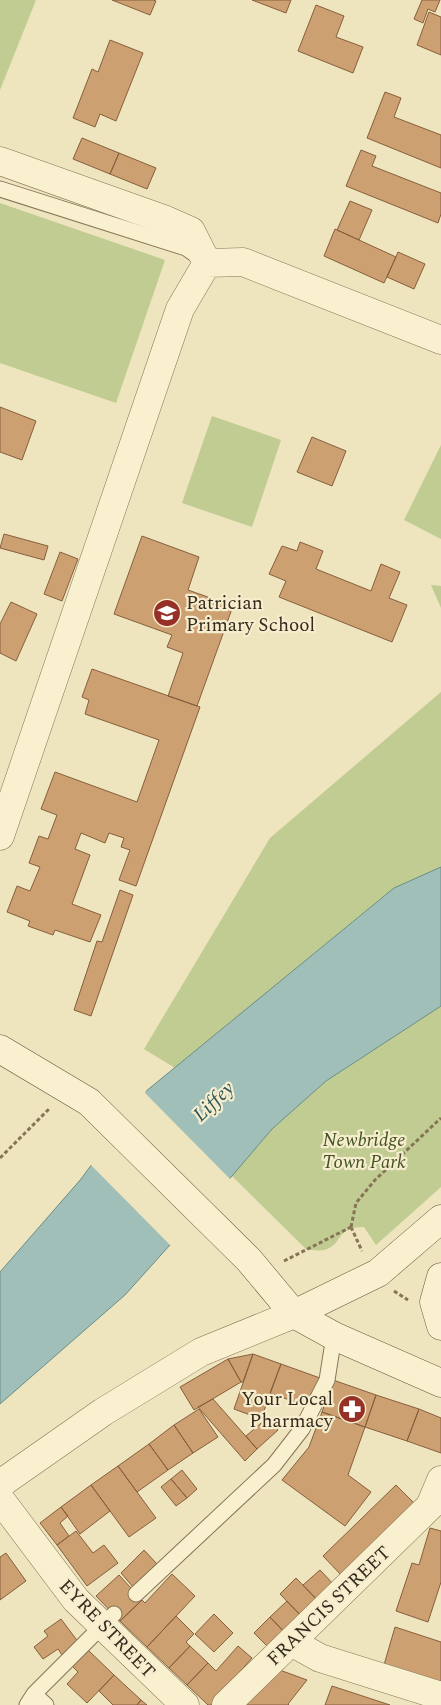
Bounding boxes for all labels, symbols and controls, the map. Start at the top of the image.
place label: Patrician Primary School [186,589,315,640]
school or university icon: Patrician Primary School [152,598,182,628]
water label: Liffey [186,1074,241,1129]
park label: Newbridge Town Park [322,1126,406,1177]
place label: Your Local Pharmacy [241,1385,334,1436]
pharmacy icon: Your Local Pharmacy [337,1394,367,1424]
street label: FRANCIS STREET [260,1539,398,1673]
street label: EYRE STREET [52,1573,162,1685]

